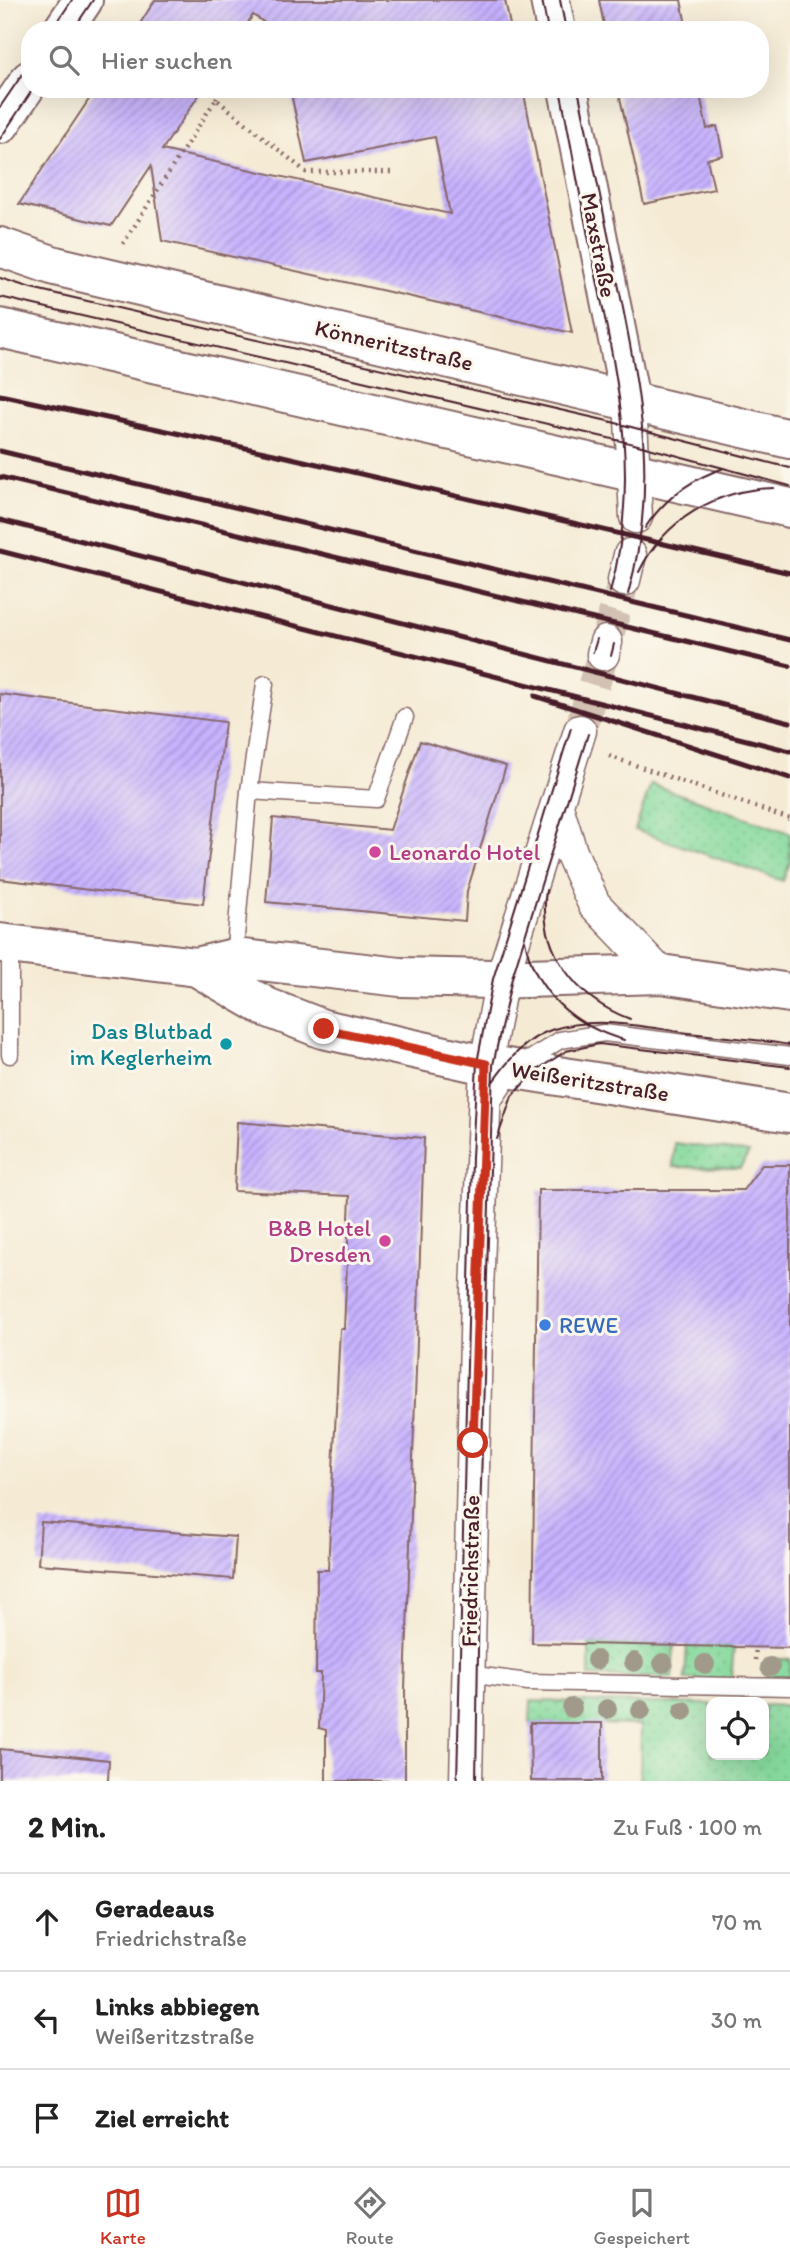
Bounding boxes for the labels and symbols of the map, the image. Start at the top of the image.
street label: Maxstraße [575,190,623,300]
street label: Könneritzstraße [312,313,476,377]
place label: Leonardo Hotel [389,838,541,866]
marker: Leonardo Hotel [367,844,383,860]
route end [308,1013,339,1044]
place label: Das Blutbad im Keglerheim [70,1017,212,1071]
marker: Das Blutbad im Keglerheim [218,1036,234,1052]
street label: Weißeritzstraße [509,1055,671,1107]
place label: B&B Hotel Dresden [268,1214,371,1268]
marker: B&B Hotel Dresden [377,1233,393,1249]
place label: REWE [559,1311,618,1339]
marker: REWE [537,1317,553,1333]
route start [457,1427,488,1458]
street label: Friedrichstraße [455,1495,485,1647]

